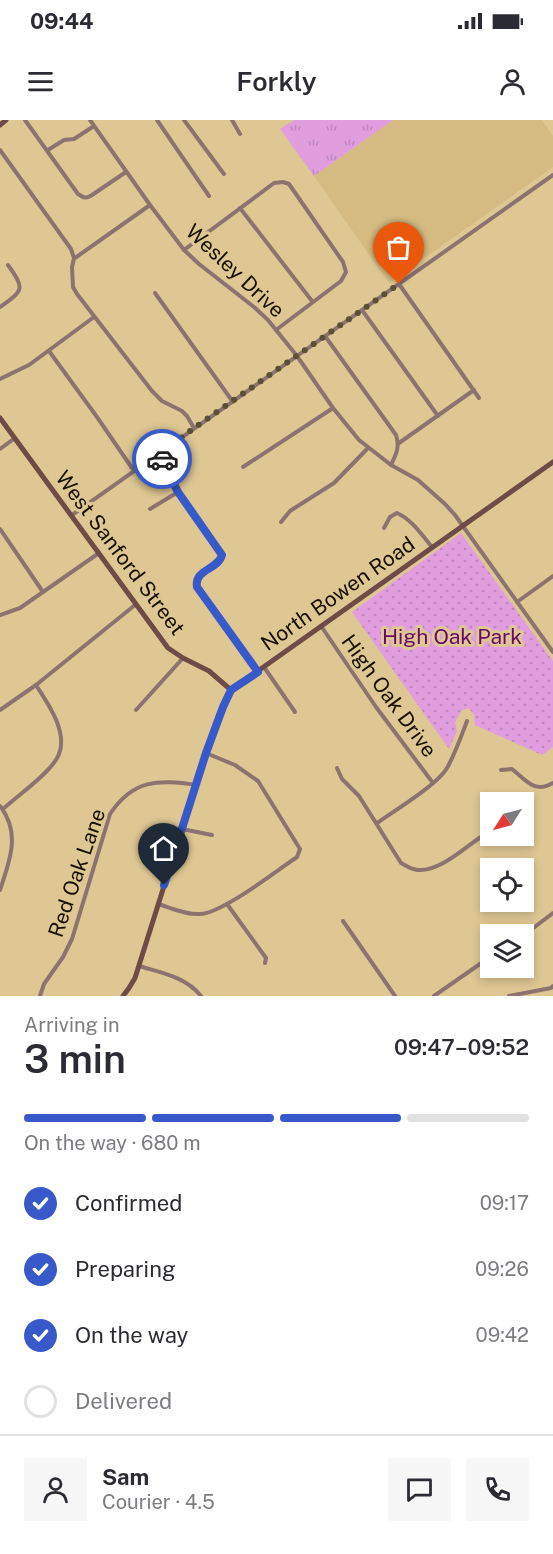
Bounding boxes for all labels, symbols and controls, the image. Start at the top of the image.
text: 09:44 [30,8,93,34]
icon: menu [24,65,57,98]
text: Forkly [236,65,317,97]
icon: person [496,65,529,98]
street label: Wesley Drive [181,219,290,323]
pin [373,222,424,284]
icon: bag [382,231,415,264]
courier [132,429,192,489]
icon: car [146,443,179,476]
street label: West Sanford Street [51,466,190,640]
street label: North Bowen Road [256,531,419,656]
park label: High Oak Park [382,624,522,649]
street label: High Oak Drive [337,630,442,762]
north arrow [480,792,534,846]
map controls [480,792,534,978]
street label: Red Oak Lane [43,805,110,940]
pin [138,823,189,885]
icon: home [147,832,180,865]
button: locate [480,858,534,912]
button: layers [480,924,534,978]
text: Arriving in [24,1013,119,1037]
text: 09:47–09:52 [394,1034,529,1060]
text: 3 min [24,1036,126,1082]
text: On the way · 680 m [24,1131,201,1155]
icon: check [24,1187,57,1220]
text: Confirmed [75,1190,182,1216]
text: 09:17 [480,1191,529,1215]
icon: check [24,1253,57,1286]
text: Preparing [75,1256,176,1282]
text: 09:26 [475,1257,529,1281]
icon: check [24,1319,57,1352]
text: On the way [75,1322,188,1348]
text: 09:42 [476,1323,529,1347]
text: Delivered [75,1388,172,1414]
button: person [24,1458,87,1521]
button: chat [388,1458,451,1521]
button: phone [466,1458,529,1521]
text: Sam [102,1464,149,1490]
text: Courier · 4.5 [102,1490,215,1514]

